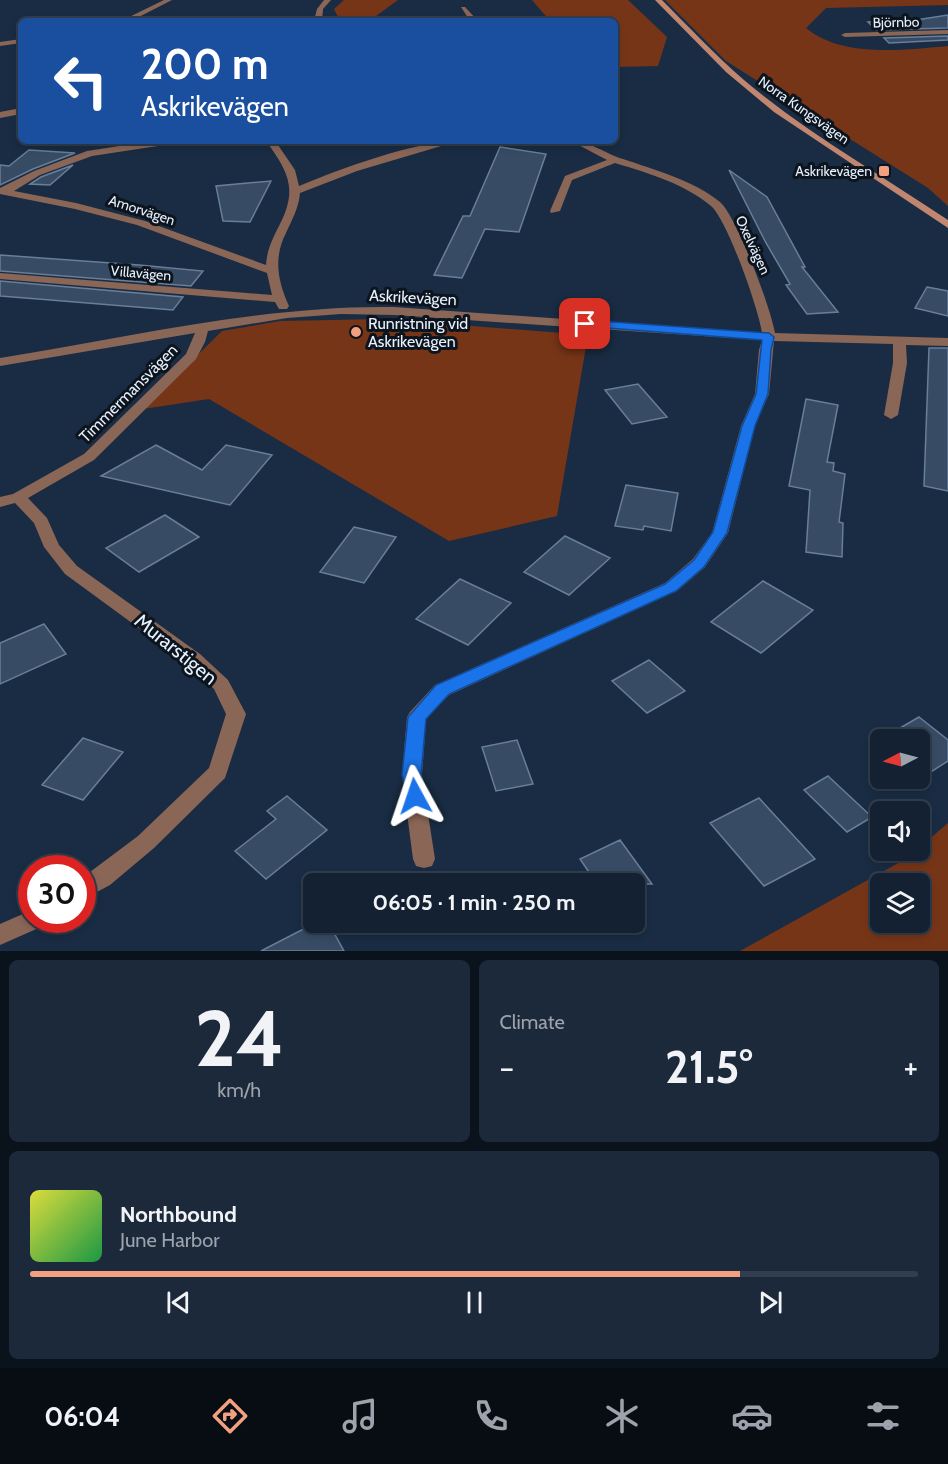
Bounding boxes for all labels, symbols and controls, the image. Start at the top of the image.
street label: Björnbo [873,13,920,31]
text: 200 m [141,38,268,90]
icon: left [42,42,120,120]
street label: Norra Kungsvägen [755,72,853,148]
text: Askrikevägen [141,90,289,123]
place label: Askrikevägen [795,162,872,180]
marker: Askrikevägen [877,164,891,178]
street label: Amorvägen [107,191,178,229]
street label: Oxelvägen [732,213,775,277]
street label: Villavägen [110,261,172,285]
street label: Askrikevägen [369,286,457,309]
pin [559,298,610,349]
icon: arrive [568,307,601,340]
place label: Runristning vid Askrikevägen [368,314,468,351]
marker: Runristning vid Askrikevägen [349,325,363,339]
street label: Timmermansvägen [75,340,181,446]
street label: Murarstigen [130,608,222,690]
north arrow [870,729,930,789]
map controls [870,729,930,933]
position arrow [383,764,447,828]
button: sound [870,801,930,861]
speed limit sign: 30 [18,855,96,933]
button: layers [870,873,930,933]
text: 06:05 · 1 min · 250 m [373,889,575,916]
text: 24 [194,991,284,1086]
text: Climate [500,1010,565,1034]
text: 21.5° [665,1040,753,1094]
text: − [500,1047,514,1087]
text: + [903,1047,918,1087]
text: km/h [217,1078,261,1102]
text: Northbound [120,1201,237,1228]
text: June Harbor [120,1228,220,1252]
icon: previous [162,1286,195,1319]
icon: pause [458,1286,491,1319]
icon: next [754,1286,787,1319]
icon: directions [209,1395,251,1437]
icon: music [339,1395,381,1437]
icon: phone [470,1395,512,1437]
icon: climate [601,1395,643,1437]
icon: car [731,1395,773,1437]
icon: filters [862,1395,904,1437]
text: 06:04 [44,1400,120,1433]

